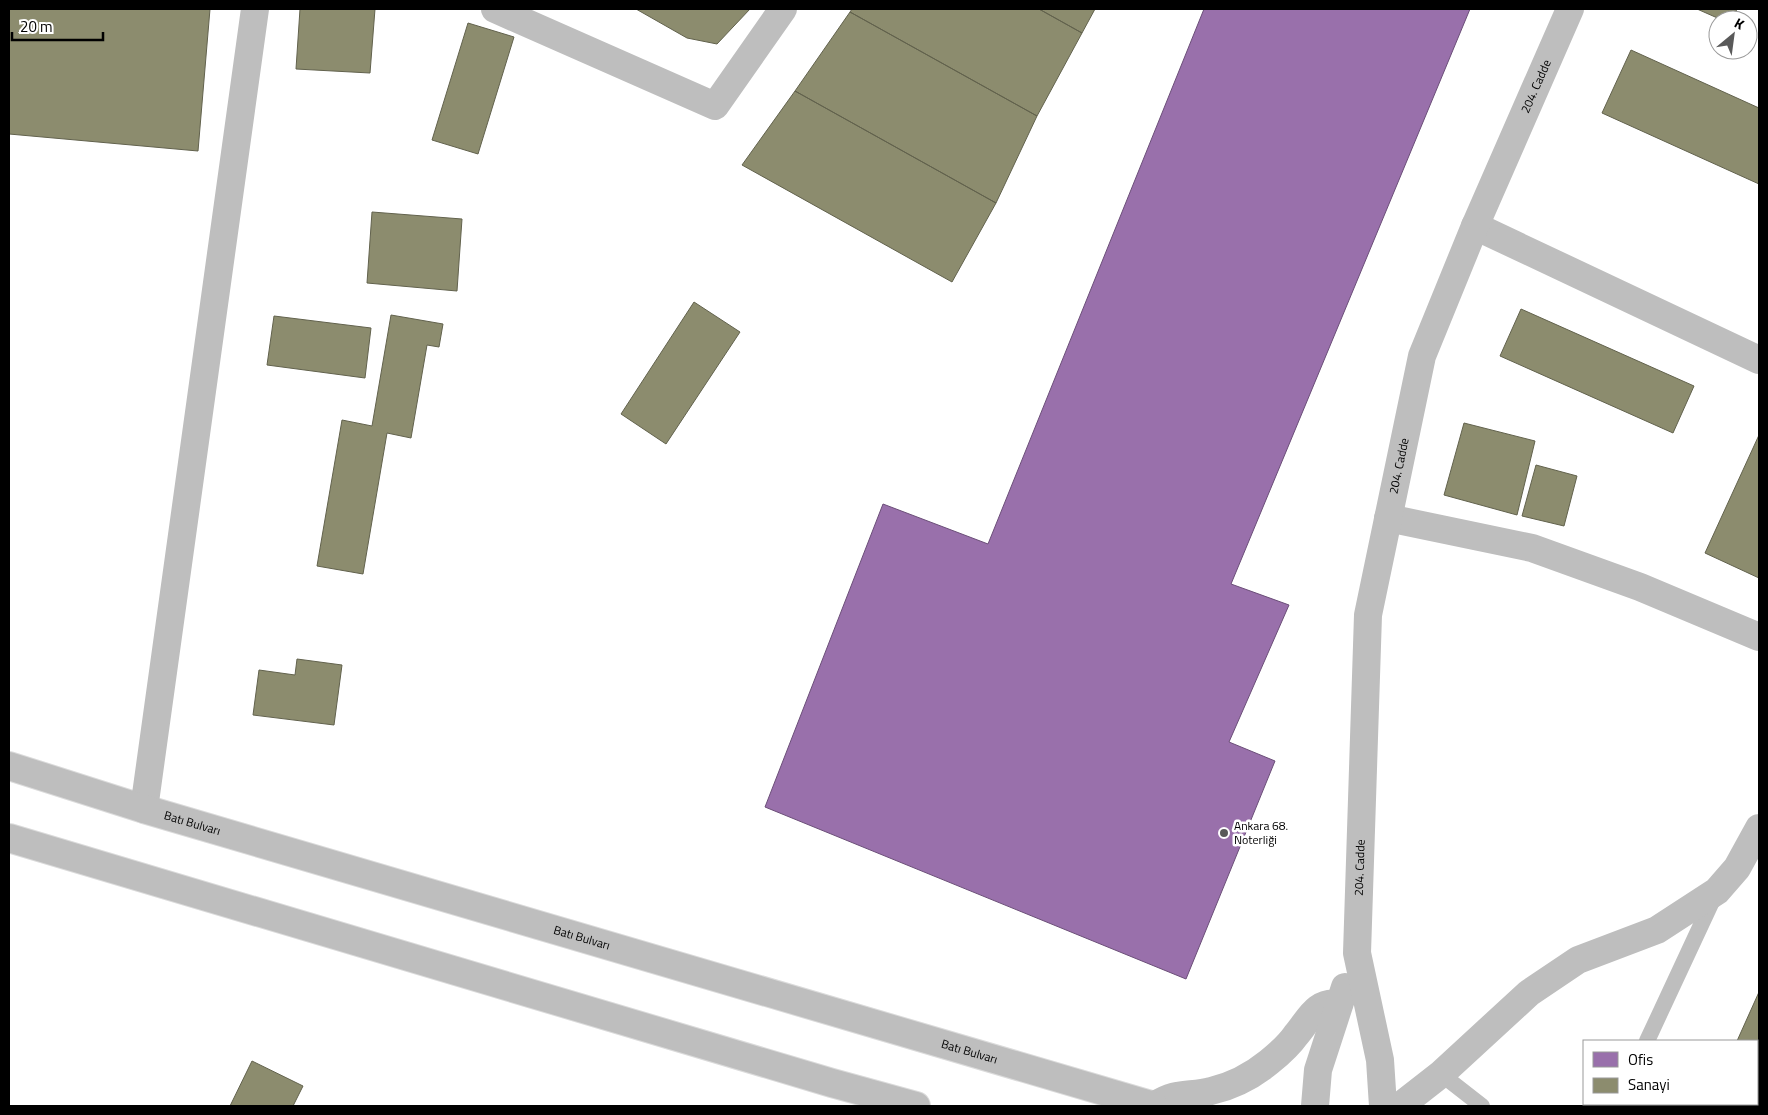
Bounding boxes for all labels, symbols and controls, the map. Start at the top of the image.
scale bar [12,10,104,42]
north arrow [1708,10,1758,60]
text: K [1731,12,1749,35]
text: 20 m [20,15,53,38]
street label: 204. Cadde [1516,56,1556,116]
street label: 204. Cadde [1383,436,1414,496]
street label: Batı Bulvarı [162,805,223,840]
place label: Ankara 68. Noterliği [1234,816,1288,849]
marker: Ankara 68. Noterliği [1218,827,1230,839]
street label: 204. Cadde [1349,839,1370,896]
street label: Batı Bulvarı [551,920,612,955]
street label: Batı Bulvarı [939,1034,1000,1069]
legend [1583,1040,1758,1105]
text: Ofis [1628,1048,1653,1071]
text: Sanayi [1628,1073,1670,1096]

